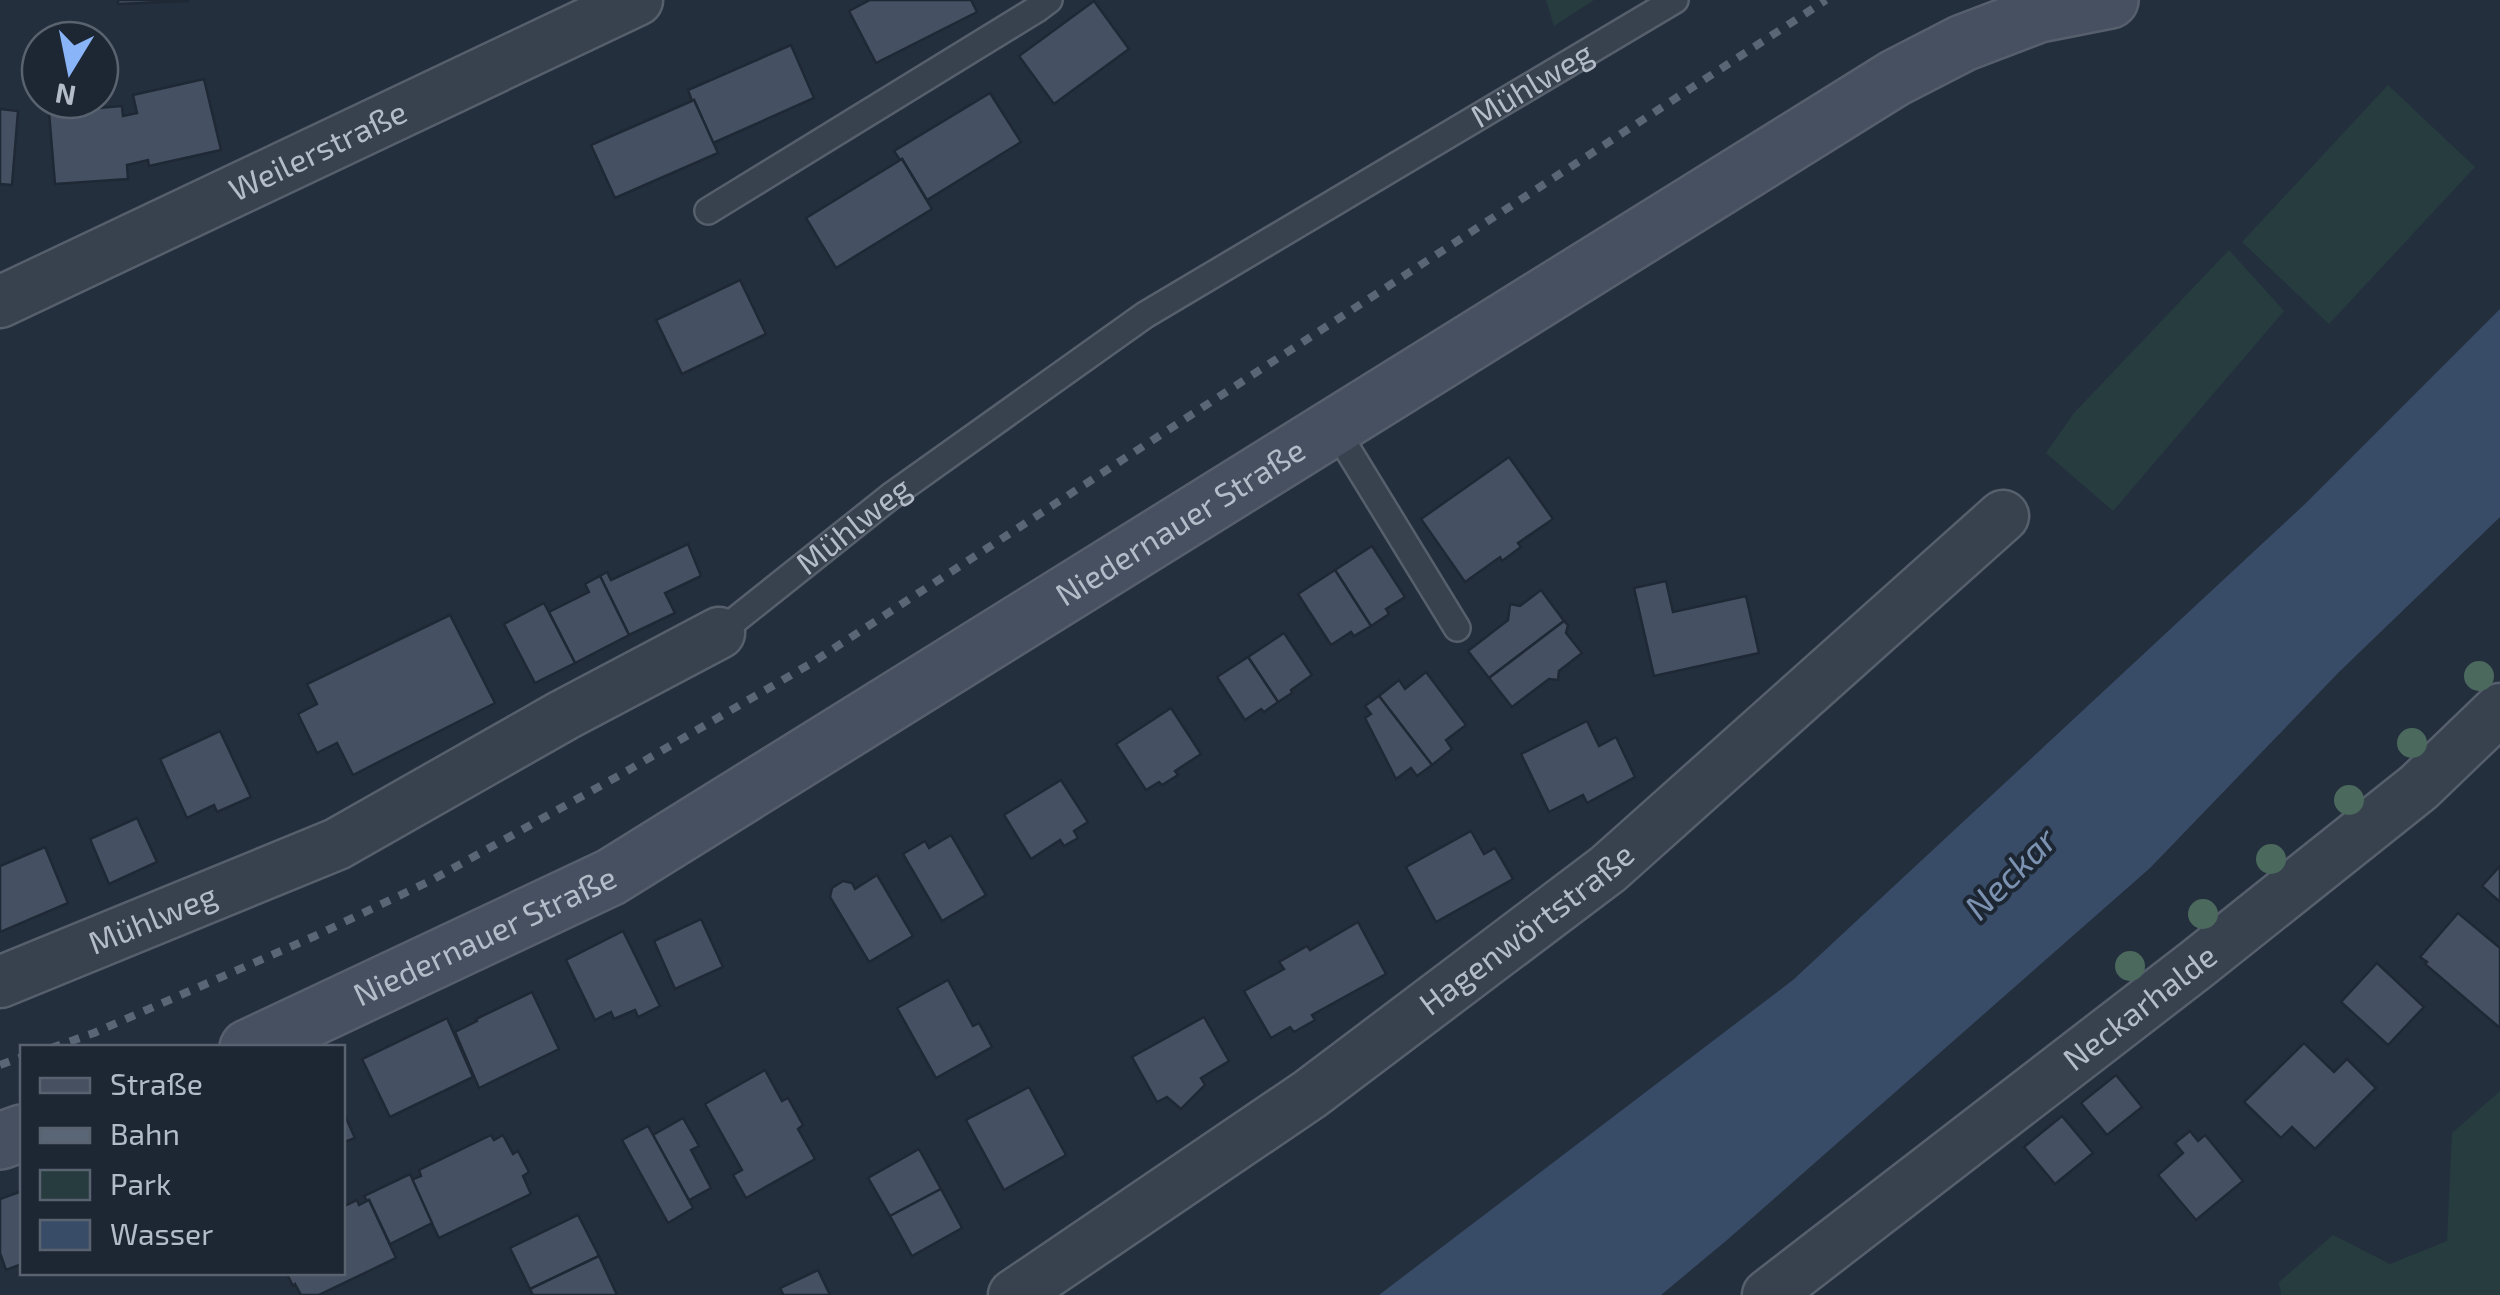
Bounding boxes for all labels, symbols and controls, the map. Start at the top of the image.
north arrow [20,20,120,120]
street label: Mühlweg [1463,32,1599,134]
text: N [53,77,78,114]
street label: Weilerstraße [222,91,412,208]
street label: Niedernauer Straße [1048,429,1311,613]
street label: Mühlweg [788,467,917,581]
water label: Neckar [1955,817,2065,927]
street label: Hagenwörtstraße [1411,834,1641,1022]
street label: Niedernauer Straße [347,856,622,1013]
street label: Mühlweg [82,874,222,961]
street label: Neckarhalde [2055,935,2223,1077]
legend [20,1045,345,1275]
text: Straße [110,1065,203,1101]
text: Bahn [110,1115,180,1151]
text: Park [110,1165,171,1201]
text: Wasser [110,1215,213,1251]

